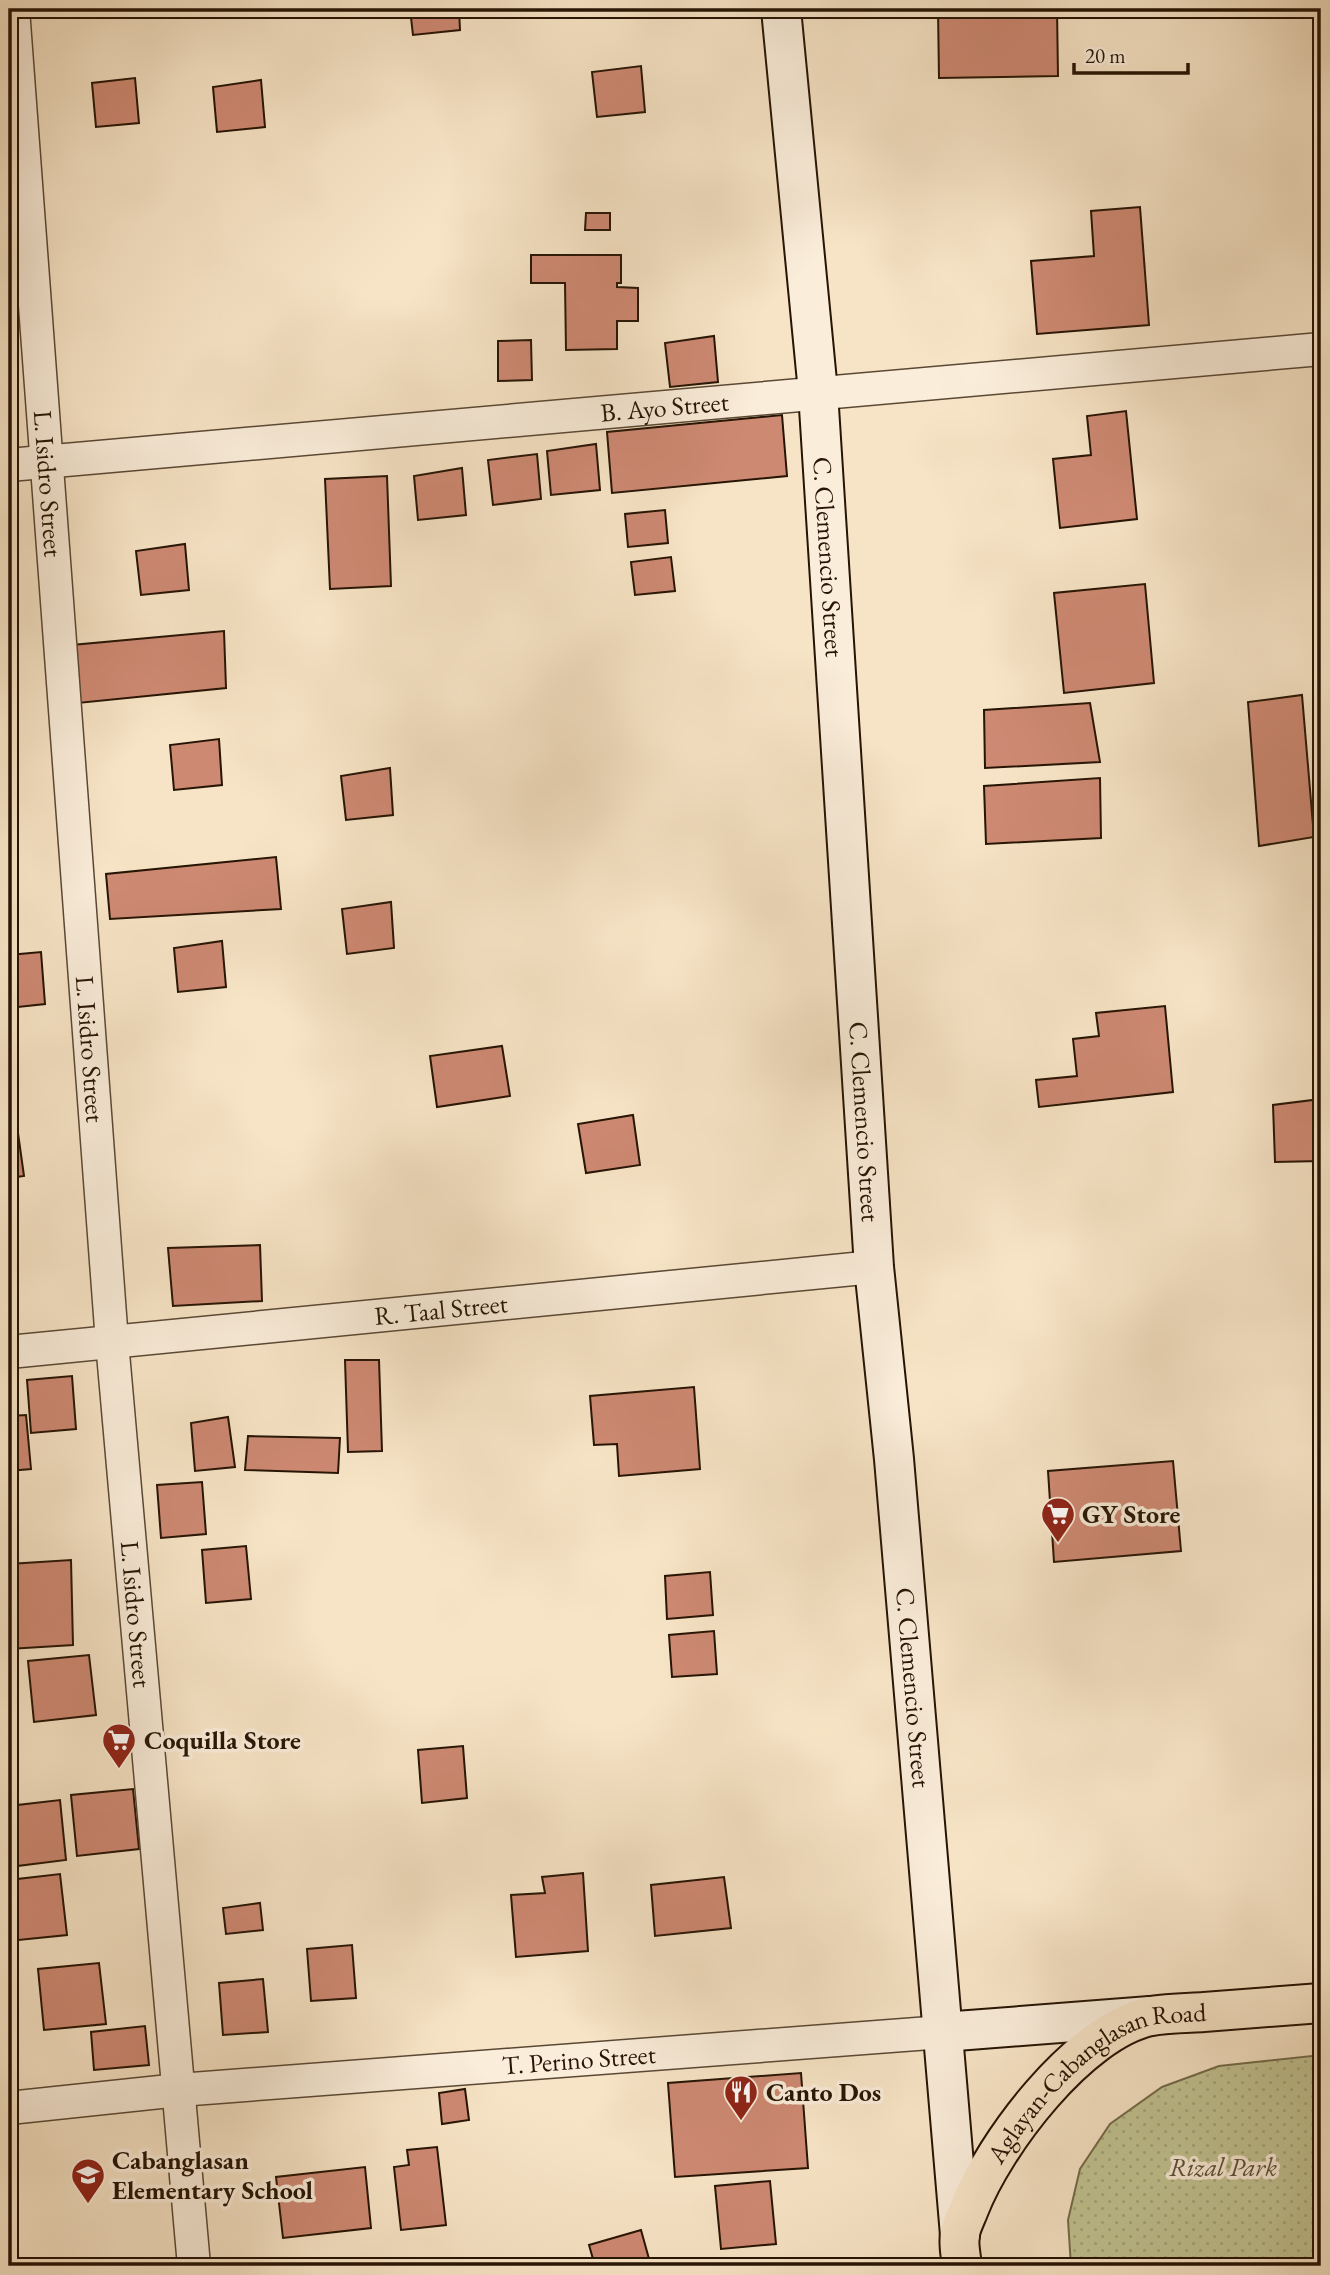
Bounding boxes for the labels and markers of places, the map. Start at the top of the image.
supermarket icon: GY Store [1039,1495,1077,1544]
place label: GY Store [1082,1497,1181,1531]
supermarket icon: Coquilla Store [100,1721,138,1770]
place label: Coquilla Store [144,1723,301,1757]
restaurant icon: Canto Dos [722,2073,760,2122]
place label: Canto Dos [766,2075,881,2109]
place label: Cabanglasan Elementary School [112,2143,313,2207]
school or university icon: Cabanglasan Elementary School [69,2156,107,2205]

